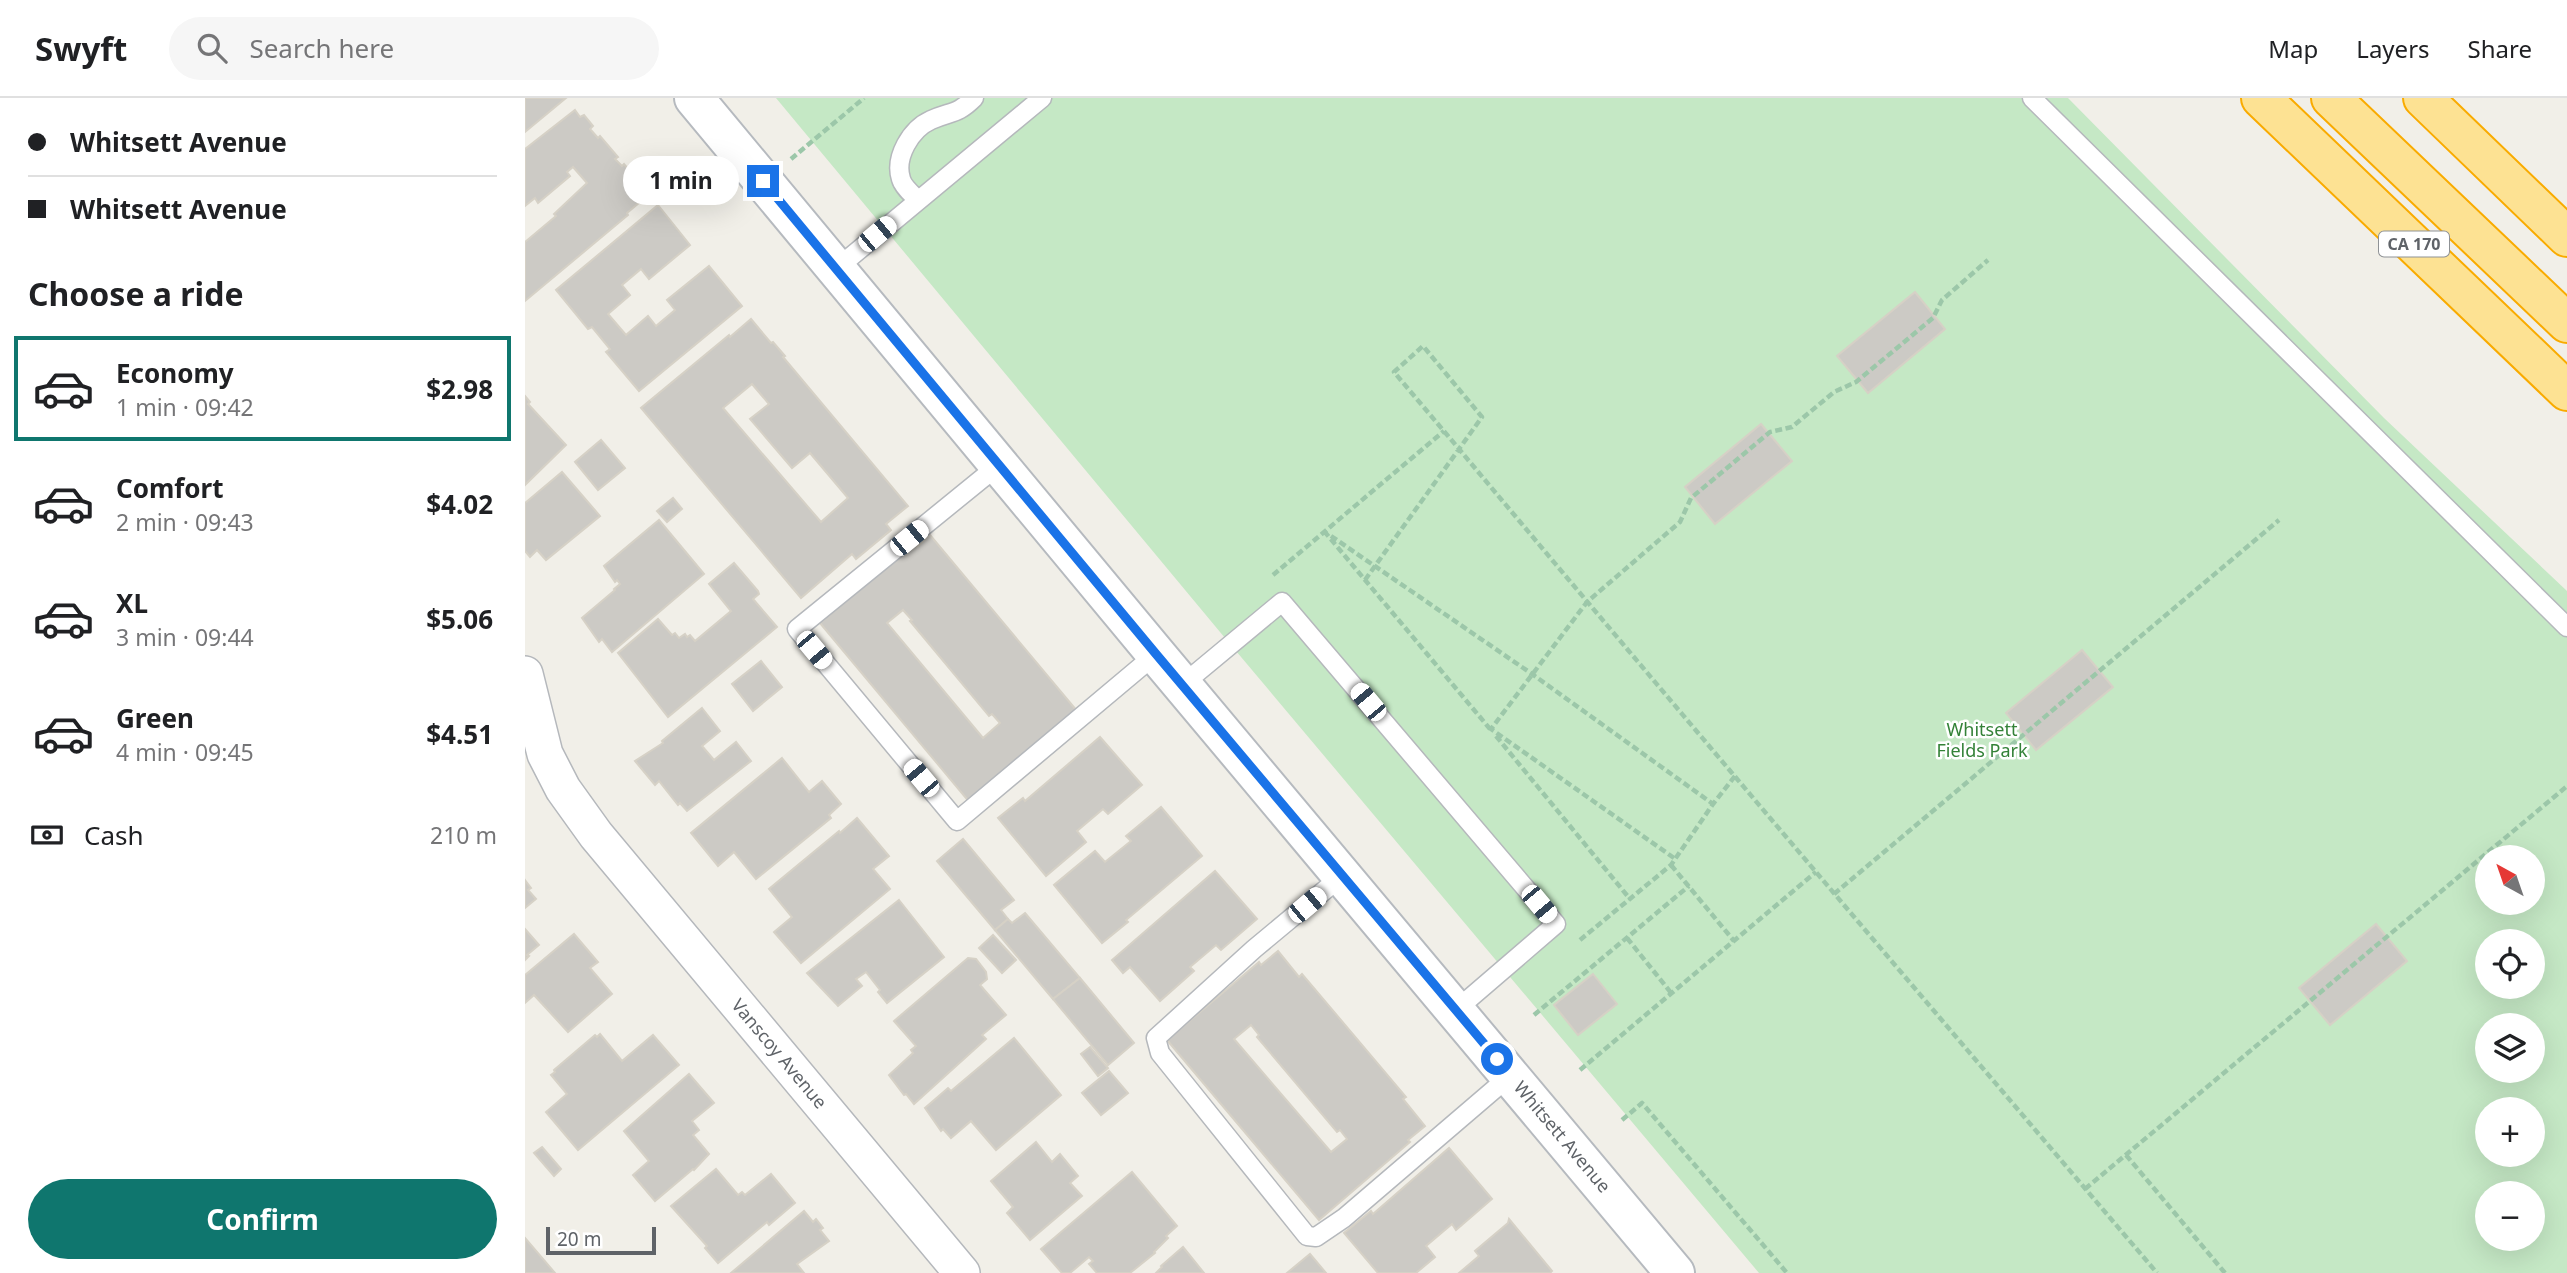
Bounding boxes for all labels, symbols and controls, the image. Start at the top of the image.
search box [169,17,659,80]
text: Swyft [35,26,127,71]
icon: search [193,29,231,67]
text: Search here [249,30,394,66]
text: Map [2268,32,2318,65]
text: Layers [2356,32,2430,65]
text: Share [2468,32,2532,65]
text: Whitsett Avenue [70,124,287,160]
callout: 1 min [623,156,739,206]
text: 1 min [649,164,713,196]
route end [747,165,779,197]
text: Whitsett Avenue [70,191,287,227]
car [855,212,900,256]
road number: CA 170 [2379,232,2449,256]
text: Choose a ride [28,272,244,315]
text: Economy [116,355,234,391]
icon: car [32,357,95,420]
text: $2.98 [426,371,493,407]
text: 1 min · 09:42 [116,391,254,423]
text: Comfort [116,470,224,506]
icon: car [32,472,95,535]
text: $4.02 [426,486,493,522]
text: 2 min · 09:43 [116,506,254,538]
car [887,517,932,559]
text: XL [116,585,148,621]
icon: car [32,587,95,650]
text: $5.06 [426,601,493,637]
text: 3 min · 09:44 [116,621,254,653]
car [793,627,836,673]
car [1347,679,1390,725]
text: Green [116,700,194,736]
icon: car [32,702,95,765]
text: $4.51 [426,716,493,752]
park label: Whitsett Fields Park [1936,717,2028,762]
text: 4 min · 09:45 [116,736,254,768]
car [900,755,943,801]
icon: cash [28,816,66,854]
text: Cash [84,817,144,853]
text: 210 m [430,819,497,851]
north arrow [2475,845,2545,915]
map controls [2475,845,2545,1251]
car [1518,881,1561,927]
car [1285,883,1330,927]
button: locate [2475,929,2545,999]
street label: Vanscoy Avenue [727,993,833,1113]
button: layers [2475,1013,2545,1083]
route start [1481,1043,1513,1075]
street label: Whitsett Avenue [1509,1076,1617,1197]
button: + [2475,1097,2545,1167]
button: Confirm [28,1179,497,1259]
button: − [2475,1181,2545,1251]
scale bar [546,1224,656,1256]
text: 20 m [557,1226,601,1252]

